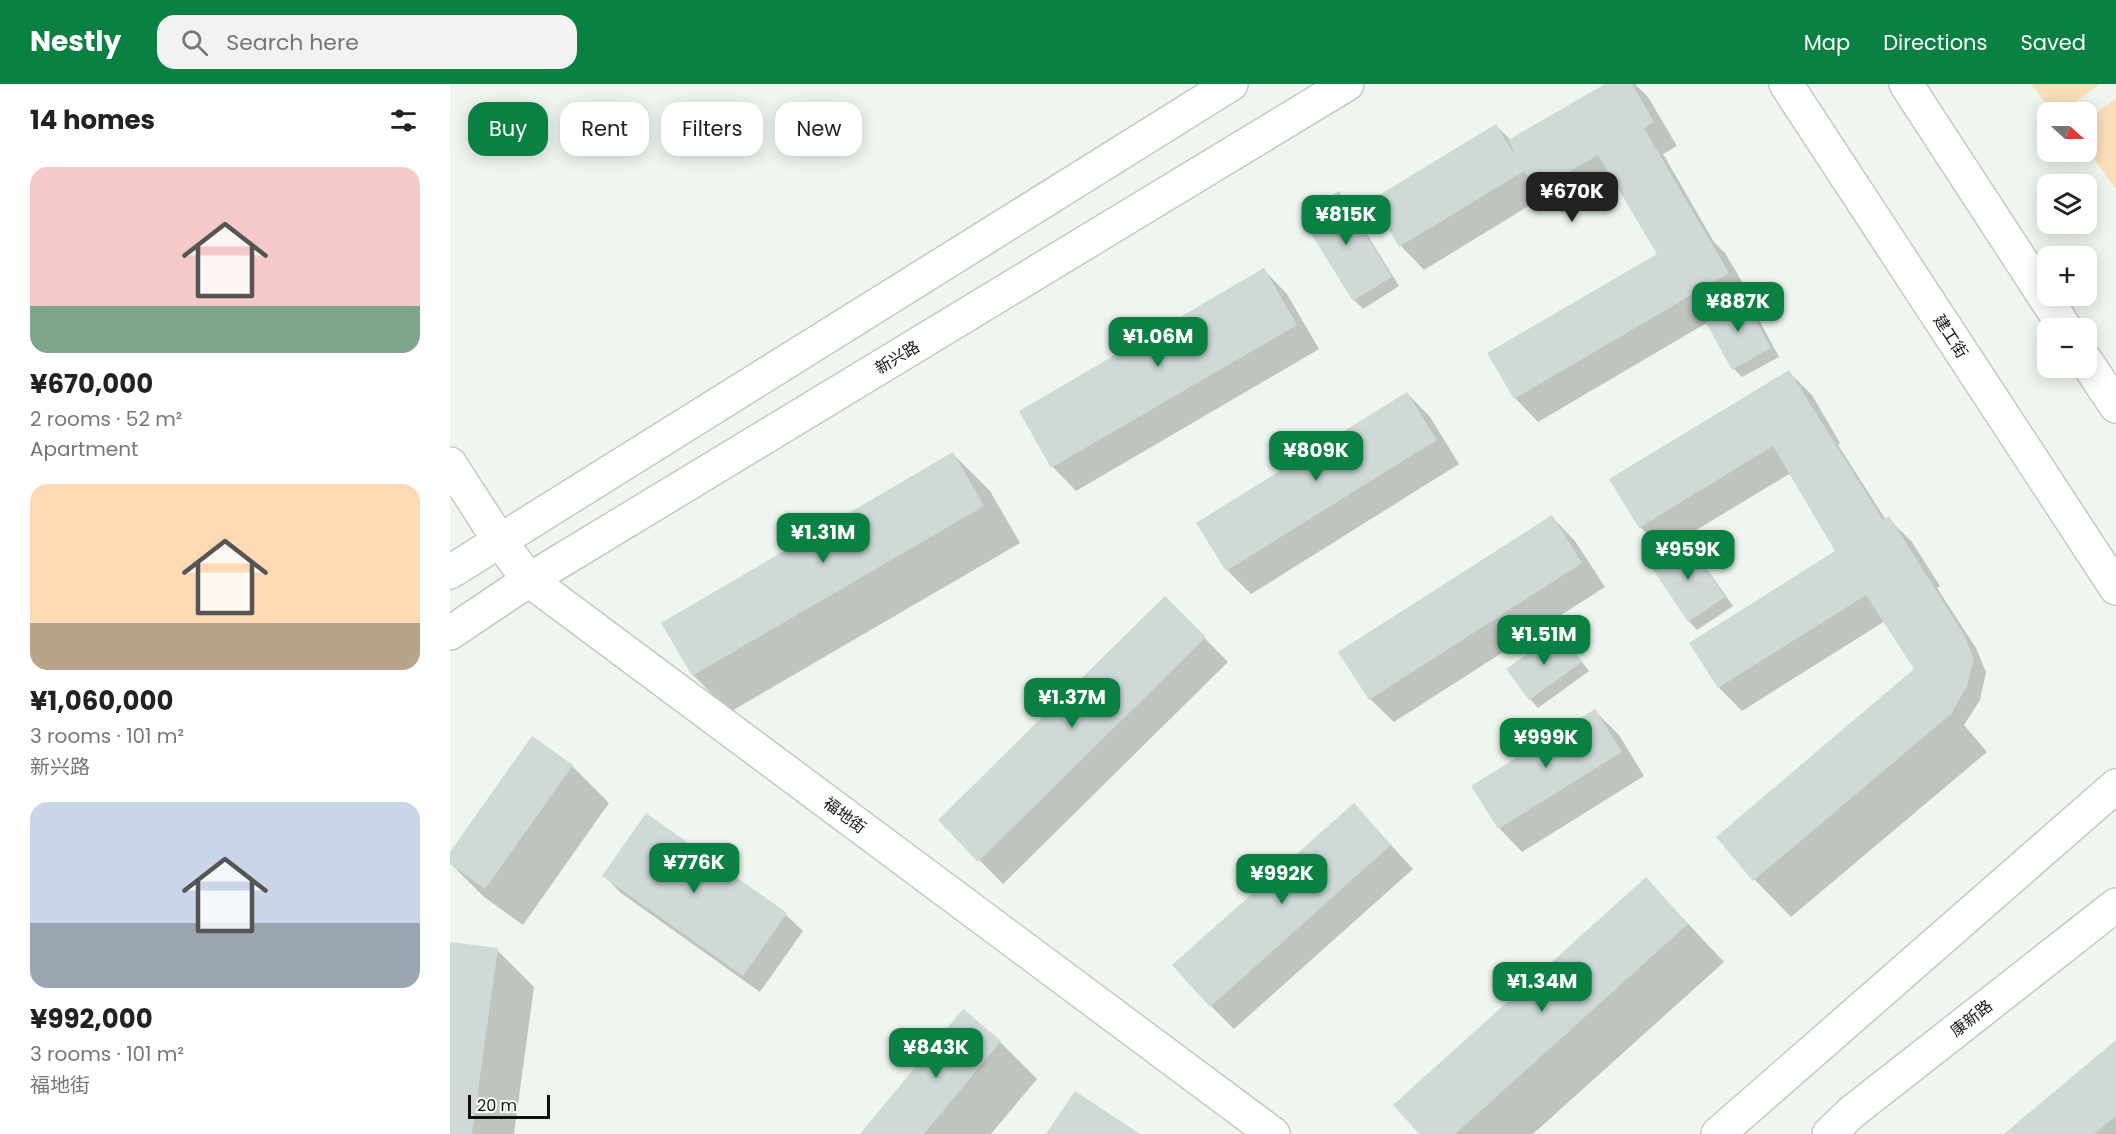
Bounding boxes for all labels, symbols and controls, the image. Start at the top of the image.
search box [157,15,577,69]
text: Nestly [30,22,121,61]
icon: search [178,26,211,59]
text: Search here [226,27,359,58]
text: Map [1804,28,1850,57]
text: Directions [1883,28,1987,57]
text: Saved [2020,28,2086,57]
text: 14 homes [30,102,155,138]
chip: Buy [468,102,548,156]
chip: Rent [560,102,649,156]
chip: Filters [661,102,763,156]
chip: New [775,102,862,156]
north arrow [2037,102,2097,162]
map controls [2037,102,2097,378]
icon: filters [387,104,420,137]
pin: ¥670K [1530,172,1614,223]
button: layers [2037,174,2097,234]
text: ¥670K [1540,177,1604,205]
pin: ¥815K [1304,195,1388,246]
text: ¥815K [1316,200,1376,228]
icon: home [171,206,279,314]
button: + [2037,246,2097,306]
pin: ¥887K [1696,282,1780,333]
text: ¥887K [1706,287,1770,315]
street label: 建工街 [1928,310,1973,363]
pin: ¥1.06M [1109,317,1207,368]
button: − [2037,318,2097,378]
text: ¥1.06M [1123,322,1193,350]
street label: 新兴路 [871,335,924,380]
text: ¥670,000 [30,366,153,402]
text: 2 rooms · 52 m² [30,405,182,433]
pin: ¥809K [1274,431,1358,482]
text: Apartment [30,435,138,463]
text: ¥809K [1283,436,1349,464]
pin: ¥1.31M [774,513,872,564]
text: ¥1.31M [791,518,855,546]
icon: home [171,523,279,631]
pin: ¥959K [1646,530,1730,581]
text: ¥959K [1656,535,1720,563]
pin: ¥1.51M [1495,615,1593,666]
text: ¥1.51M [1511,620,1577,648]
pin: ¥1.37M [1023,678,1121,729]
text: ¥1,060,000 [30,683,173,719]
text: ¥1.37M [1038,683,1106,711]
pin: ¥999K [1504,718,1588,769]
text: 3 rooms · 101 m² [30,722,184,750]
text: ¥999K [1514,723,1578,751]
text: 新兴路 [30,753,90,781]
street label: 福地街 [819,792,871,839]
icon: home [171,841,279,949]
pin: ¥776K [652,843,736,894]
text: ¥776K [663,848,725,876]
pin: ¥992K [1240,854,1324,905]
text: ¥992K [1250,859,1314,887]
pin: ¥1.34M [1493,962,1591,1013]
text: ¥1.34M [1507,967,1577,995]
street label: 康新路 [1945,995,1997,1042]
text: ¥992,000 [30,1001,153,1037]
pin: ¥843K [894,1028,978,1079]
text: ¥843K [903,1033,969,1061]
text: 3 rooms · 101 m² [30,1040,184,1068]
text: 福地街 [30,1071,90,1099]
scale bar [468,1092,550,1120]
text: 20 m [477,1094,517,1117]

